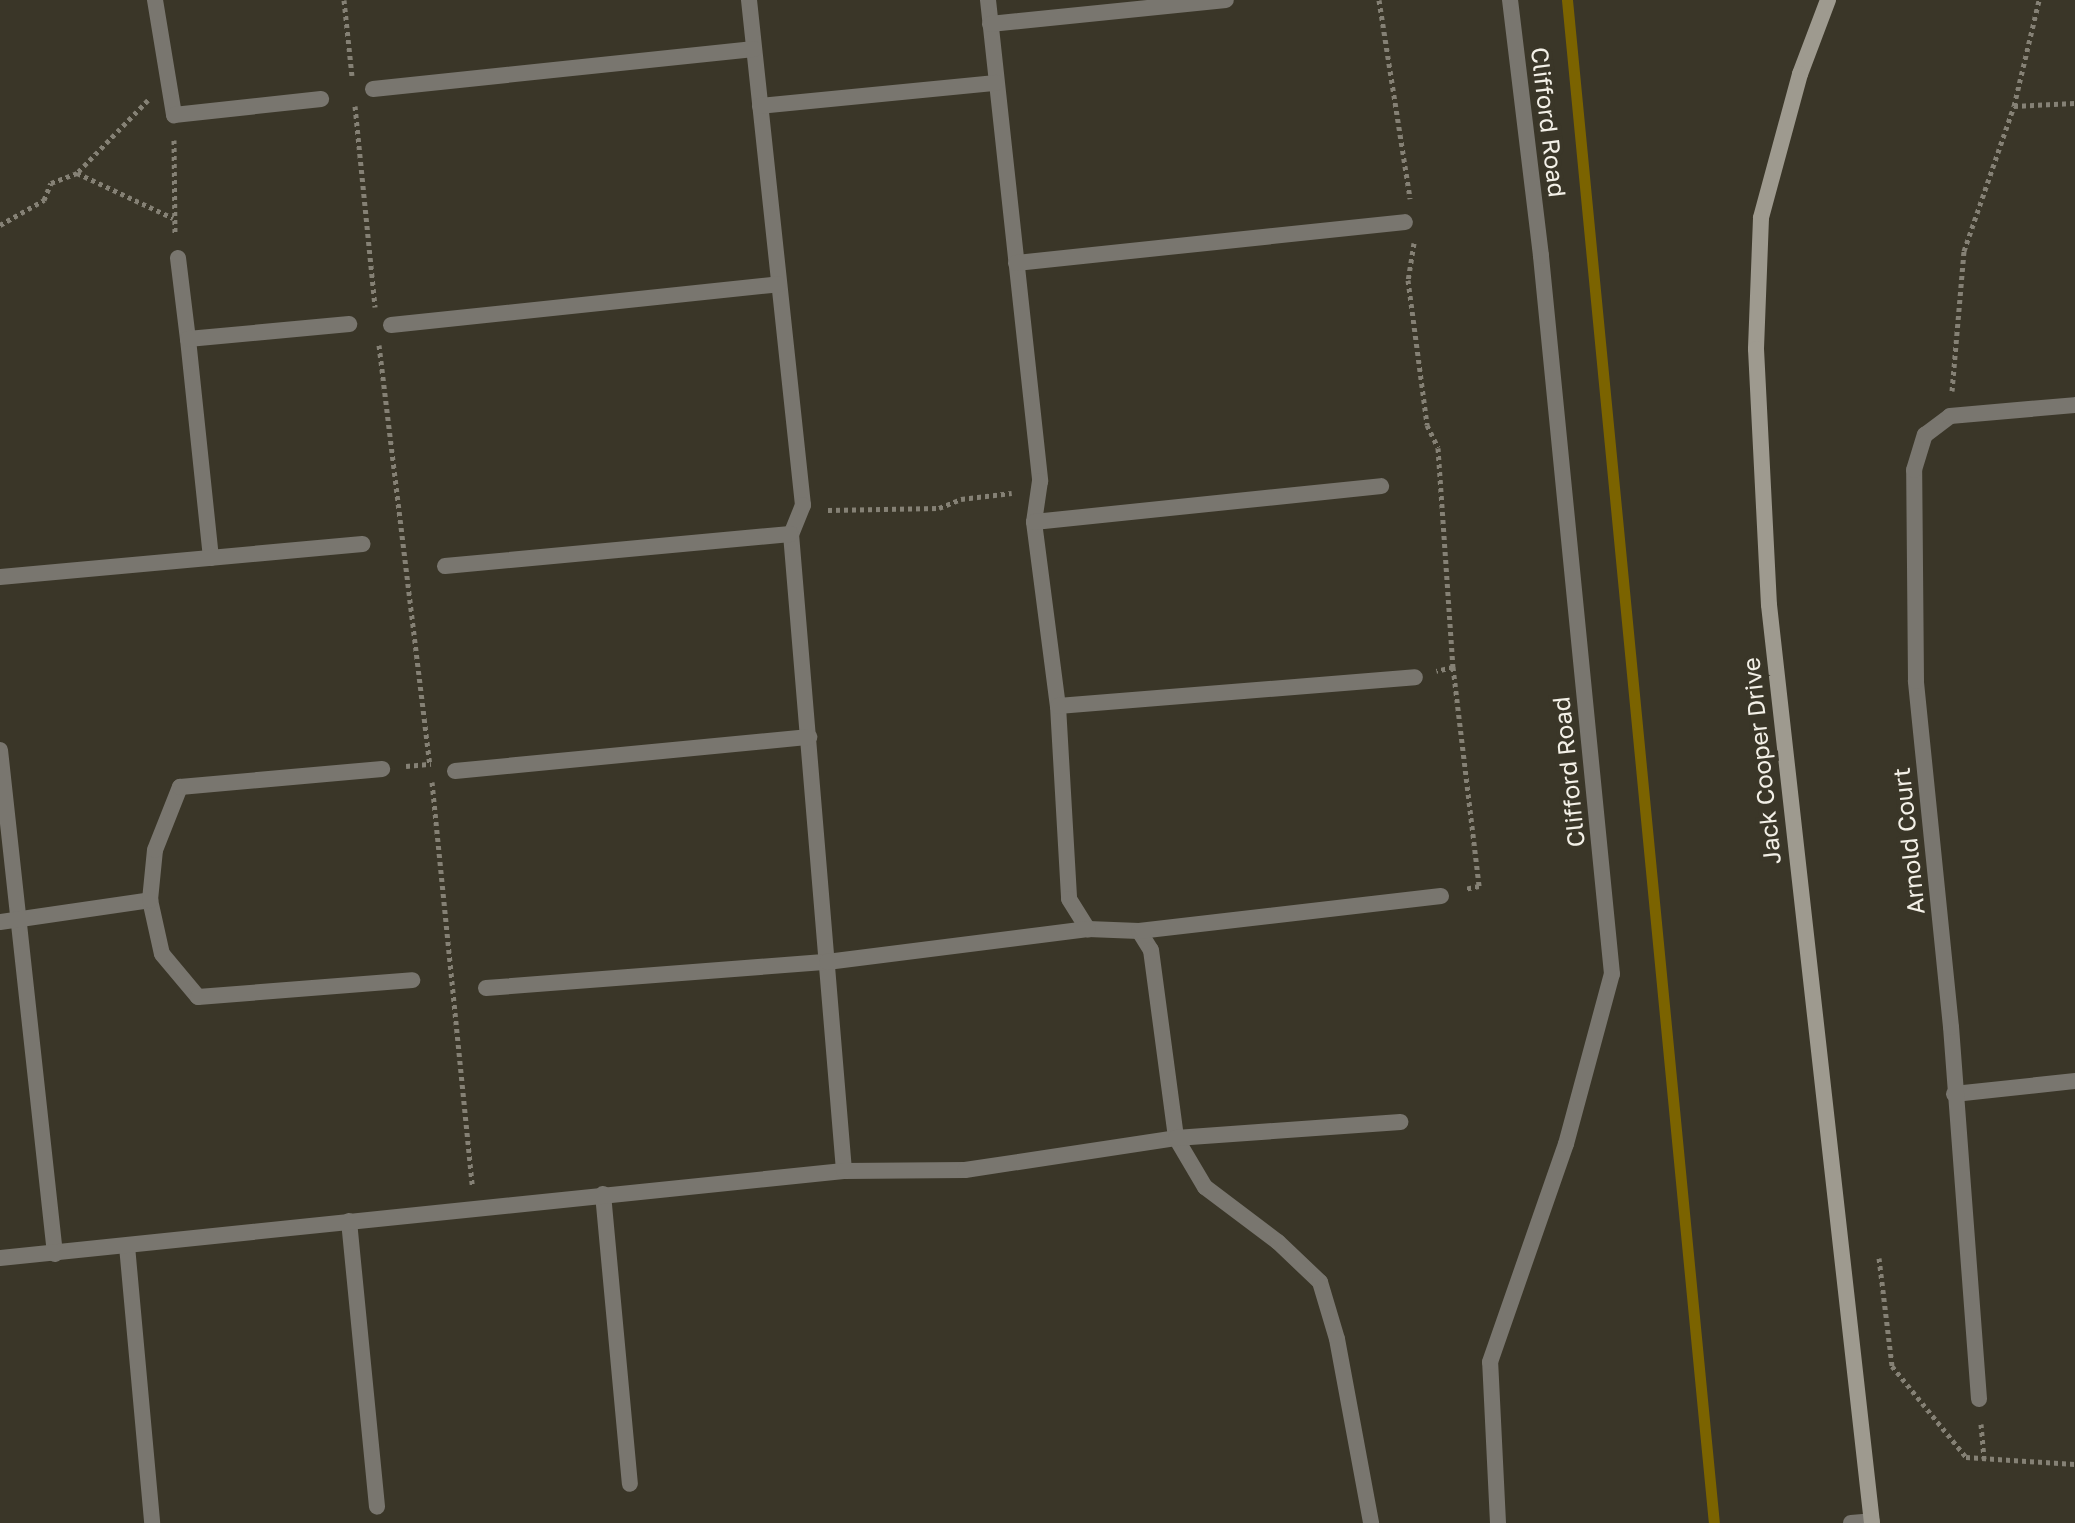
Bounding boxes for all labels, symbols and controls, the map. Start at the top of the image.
street label: Clifford Road [1526,45,1572,199]
street label: Jack Cooper Drive [1736,656,1786,866]
street label: Clifford Road [1546,695,1590,849]
street label: Arnold Court [1886,766,1930,916]

